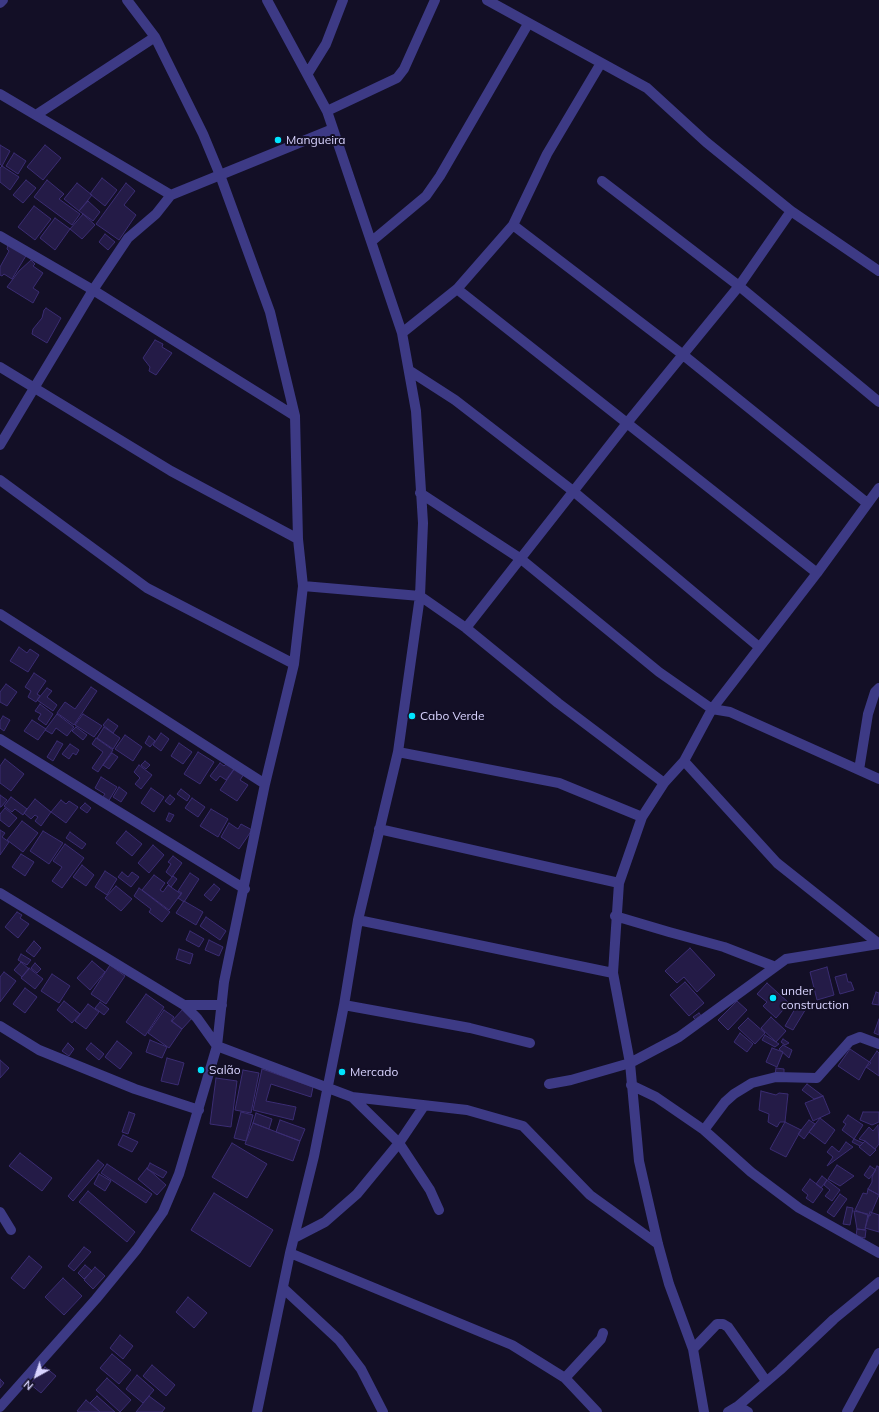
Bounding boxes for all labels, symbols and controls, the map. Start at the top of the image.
place label: Mangueira [286,133,346,147]
marker: Mangueira [273,135,283,145]
place label: Cabo Verde [420,709,485,723]
marker: Cabo Verde [407,711,417,721]
place label: under construction [781,984,849,1012]
marker: under construction [768,993,778,1003]
place label: Salão [209,1063,241,1077]
marker: Salão [196,1065,206,1075]
place label: Mercado [350,1065,398,1079]
marker: Mercado [337,1067,347,1077]
north arrow [16,1356,56,1396]
text: N [21,1377,36,1393]

